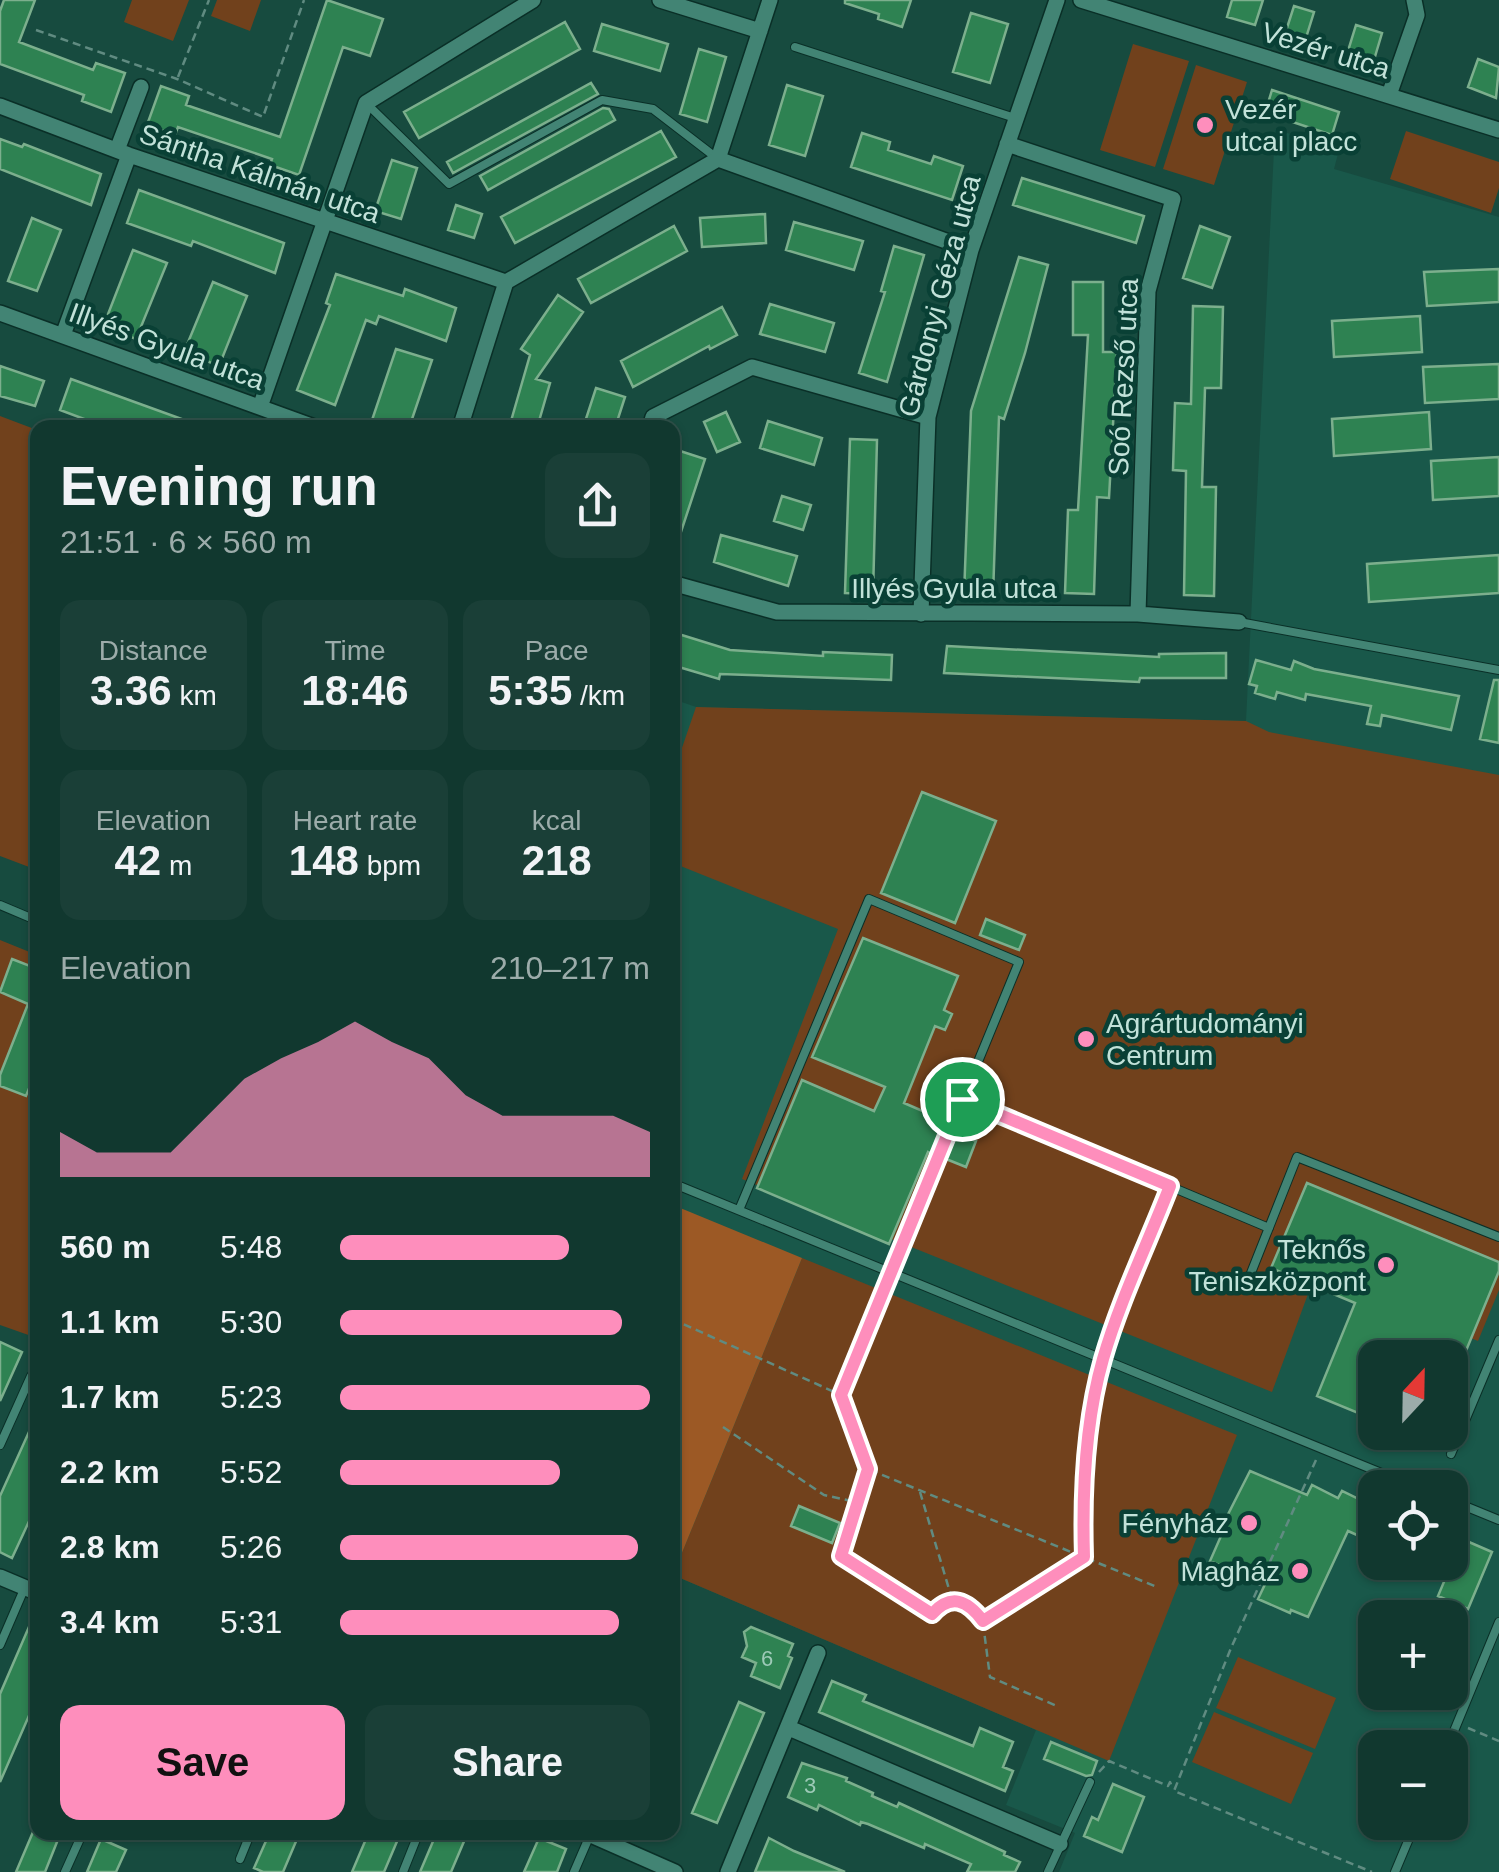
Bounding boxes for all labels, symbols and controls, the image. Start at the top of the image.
street label: Vezér utca [1258,16,1394,85]
place label: Vezér utcai placc [1225,94,1357,157]
marker: Vezér utcai placc [1194,114,1216,136]
street label: Sántha Kálmán utca [136,118,384,229]
street label: Gárdonyi Géza utca [892,171,987,420]
street label: Soó Rezső utca [1103,277,1144,477]
street label: Illyés Gyula utca [65,297,269,396]
button: share [545,453,650,558]
text: Evening run [60,455,378,517]
text: 21:51 · 6 × 560 m [60,524,312,560]
street label: Illyés Gyula utca [851,573,1057,604]
text: Distance [99,635,208,666]
text: Time [324,635,386,666]
text: Pace [525,635,589,666]
text: 3.36 [90,667,172,714]
text: 18:46 [301,667,409,714]
text: 5:35 [488,667,572,714]
text: km [172,680,217,711]
text: /km [572,680,625,711]
text: Elevation [96,805,211,836]
text: Heart rate [293,805,417,836]
text: kcal [532,805,582,836]
text: 42 [114,837,161,884]
text: 148 [289,837,359,884]
text: 218 [522,837,592,884]
text: m [161,850,192,881]
text: bpm [359,850,421,881]
text: Elevation [60,950,192,986]
text: 210–217 m [490,950,650,986]
place label: Agrártudományi Centrum [1106,1008,1304,1071]
marker: Agrártudományi Centrum [1075,1028,1097,1050]
pin [920,1057,1005,1142]
icon: arrive [935,1072,990,1127]
text: 560 m [60,1229,151,1265]
text: 5:48 [220,1229,282,1265]
place label: Teknős Teniszközpont [1189,1234,1366,1297]
marker: Teknős Teniszközpont [1375,1254,1397,1276]
text: 1.1 km [60,1304,160,1340]
text: 5:30 [220,1304,282,1340]
north arrow [1358,1340,1468,1450]
map controls [1358,1340,1468,1840]
text: 1.7 km [60,1379,160,1415]
text: 5:23 [220,1379,282,1415]
text: 2.2 km [60,1454,160,1490]
text: 5:52 [220,1454,282,1490]
button: locate [1358,1470,1468,1580]
place label: Fényház [1122,1508,1229,1539]
marker: Fényház [1238,1512,1260,1534]
text: 2.8 km [60,1529,160,1565]
text: 5:26 [220,1529,282,1565]
place label: Magház [1180,1556,1280,1587]
marker: Magház [1289,1560,1311,1582]
button: + [1358,1600,1468,1710]
text: 3.4 km [60,1604,160,1640]
text: 5:31 [220,1604,282,1640]
house number: 6 [761,1646,773,1671]
button: Save [60,1705,345,1820]
button: Share [365,1705,650,1820]
button: − [1358,1730,1468,1840]
house number: 3 [804,1773,816,1798]

